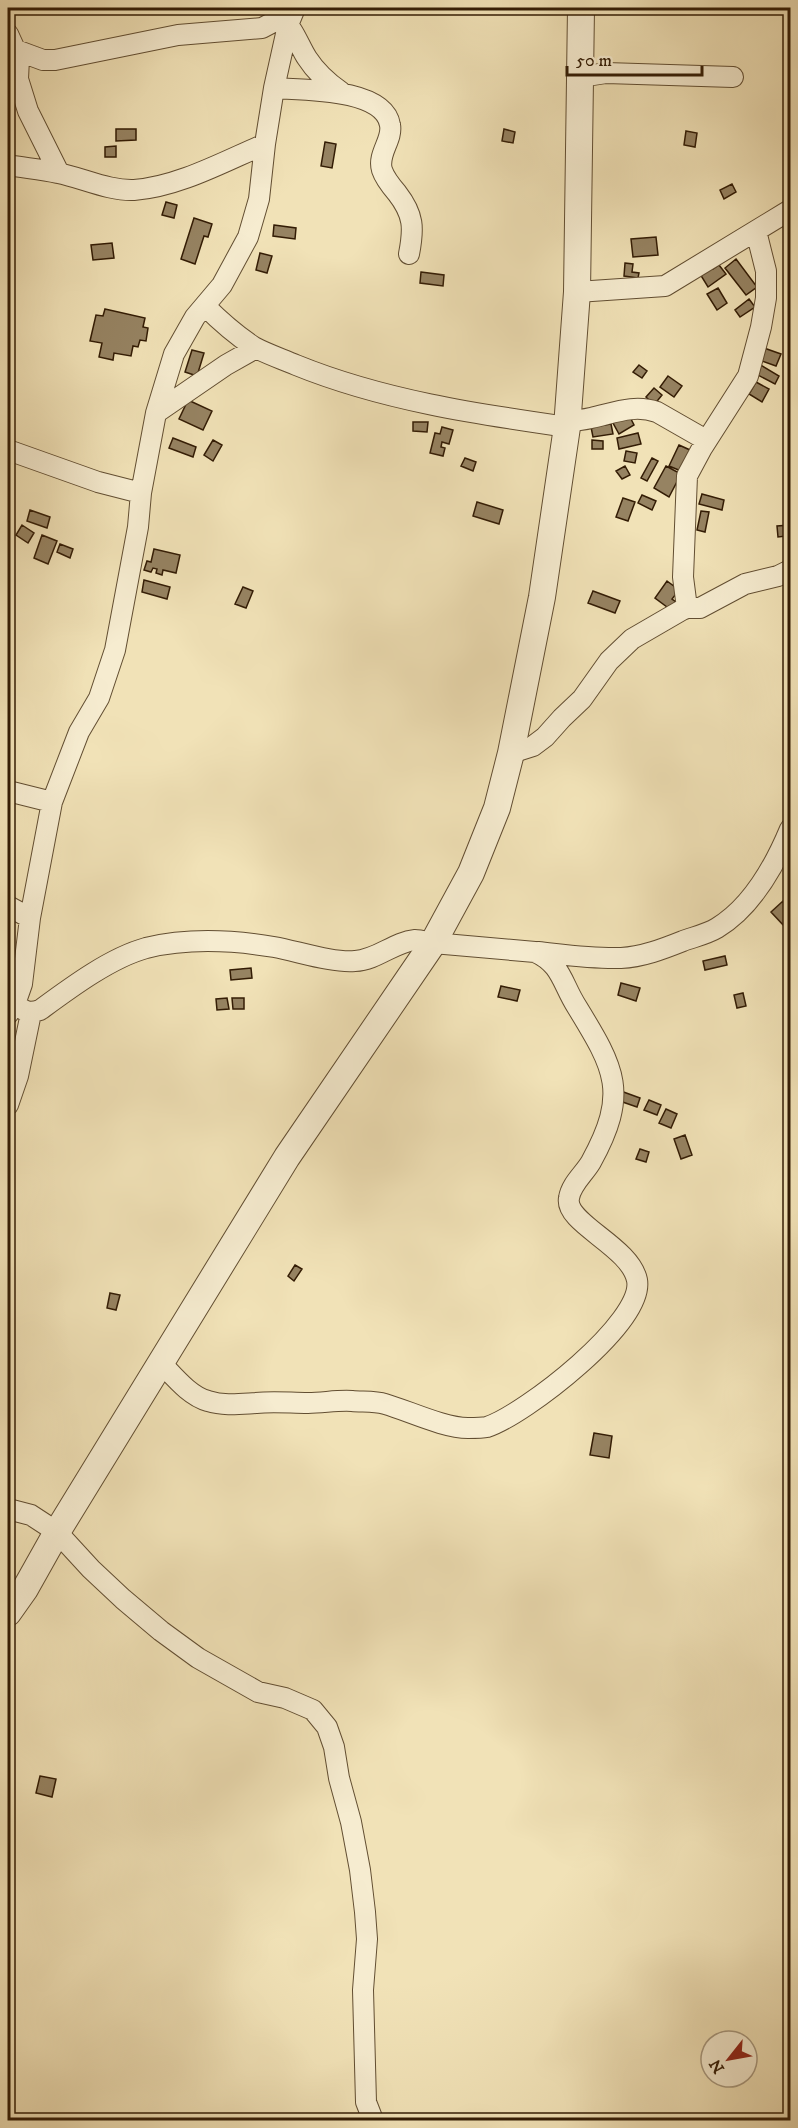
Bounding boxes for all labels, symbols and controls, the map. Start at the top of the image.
scale bar [567,39,702,77]
text: 50 m [576,50,612,72]
north arrow [699,2029,759,2089]
text: N [705,2055,729,2077]

